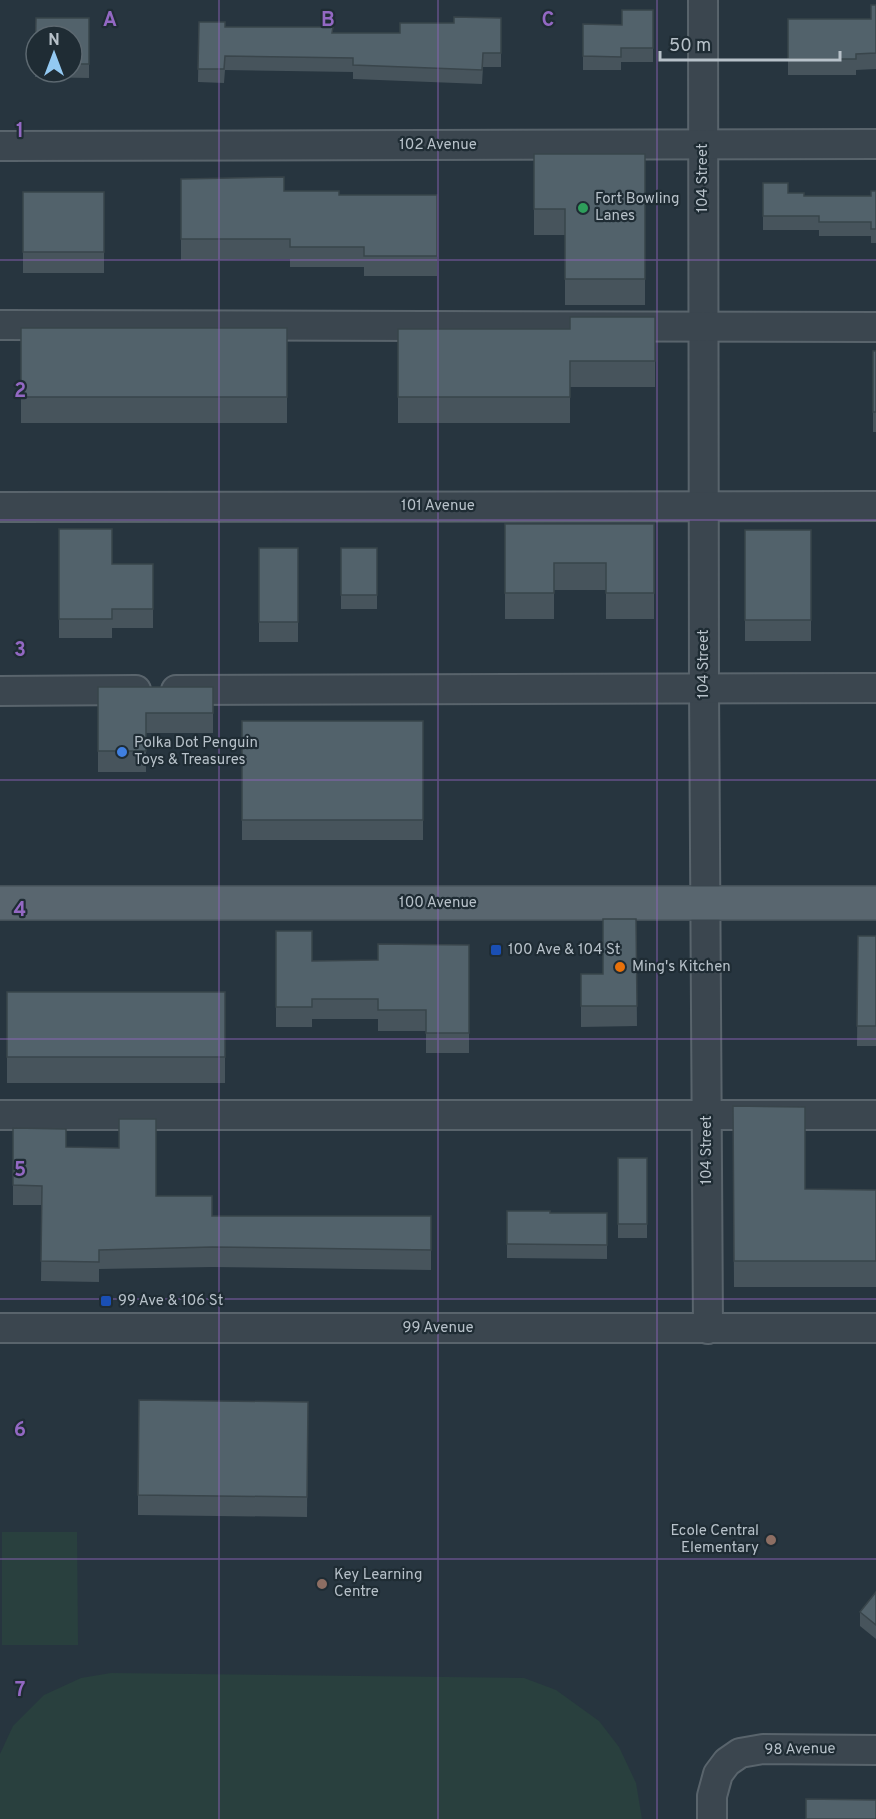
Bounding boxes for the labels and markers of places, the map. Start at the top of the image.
place label: Fort Bowling Lanes [595,190,680,226]
marker: Fort Bowling Lanes [576,201,590,215]
place label: Polka Dot Penguin Toys & Treasures [134,734,258,770]
marker: Polka Dot Penguin Toys & Treasures [115,745,129,759]
place label: 100 Ave & 104 St [508,941,621,960]
marker: 100 Ave & 104 St [489,943,503,957]
place label: Ming's Kitchen [632,958,731,977]
marker: Ming's Kitchen [613,960,627,974]
place label: 99 Ave & 106 St [118,1292,223,1311]
marker: 99 Ave & 106 St [99,1294,113,1308]
place label: Ecole Central Elementary [670,1522,759,1558]
marker: Ecole Central Elementary [764,1533,778,1547]
place label: Key Learning Centre [334,1566,422,1602]
marker: Key Learning Centre [315,1577,329,1591]

